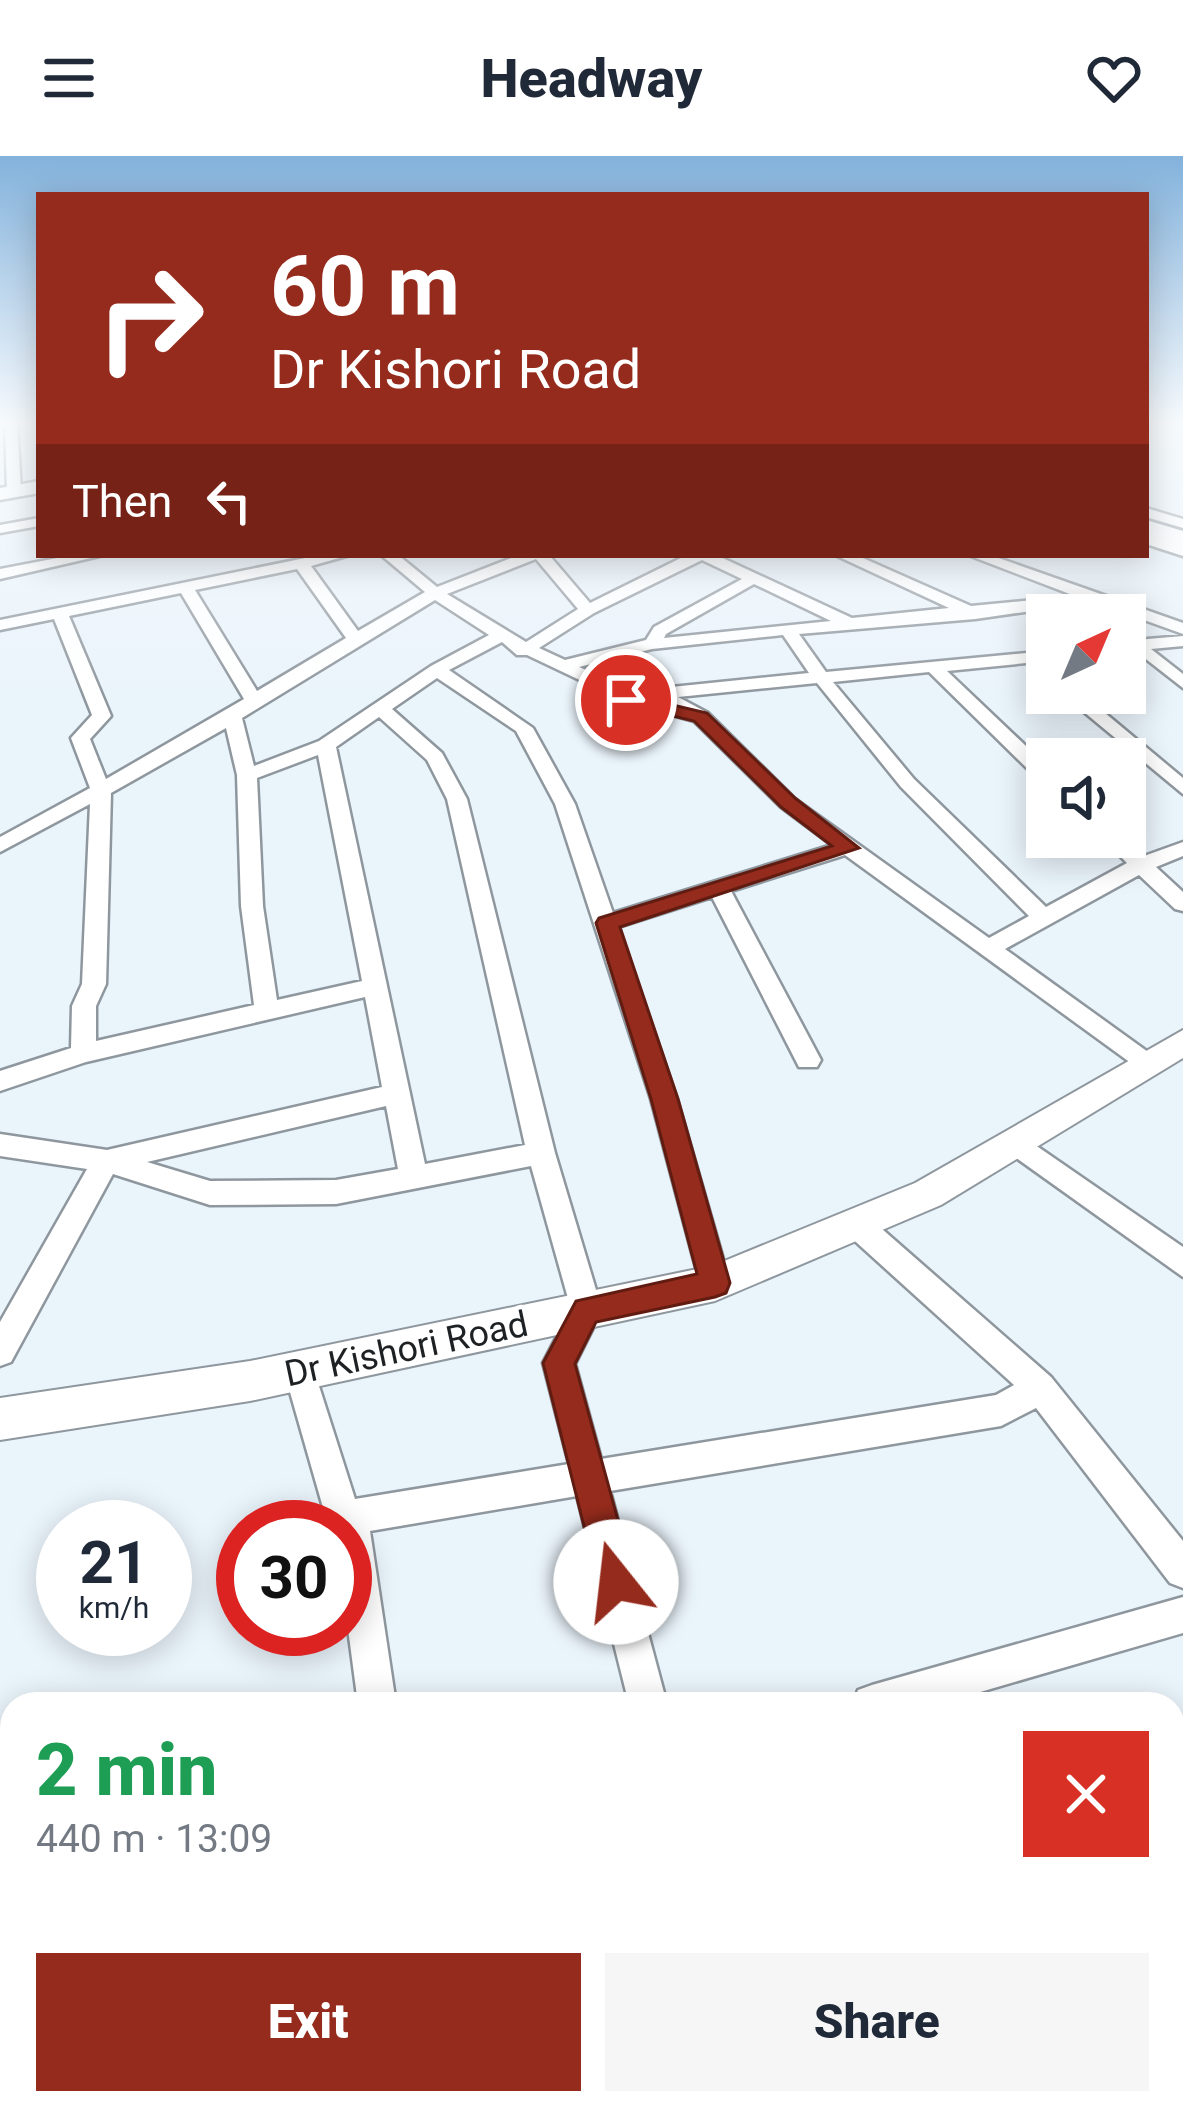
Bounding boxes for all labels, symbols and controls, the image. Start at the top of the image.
icon: menu [36,45,102,111]
icon: heart [1081,45,1147,111]
text: Headway [481,47,702,110]
text: 60 m [270,237,460,336]
icon: right [72,240,228,396]
text: Dr Kishori Road [270,338,641,401]
icon: left [196,468,262,534]
text: Then [72,475,172,528]
north arrow [1026,594,1146,714]
map controls [1026,594,1146,858]
pin [575,649,677,751]
icon: arrive [593,667,659,733]
button: sound [1026,738,1146,858]
street label: Dr Kishori Road [281,1303,532,1395]
speed limit sign: 30 [216,1500,372,1656]
position arrow [553,1519,679,1645]
text: 21 [80,1527,148,1598]
text: km/h [79,1590,149,1625]
text: 2 min [36,1728,218,1813]
button: close [1023,1731,1149,1857]
text: 440 m · 13:09 [36,1816,272,1862]
button: Exit [36,1953,581,2091]
button: Share [605,1953,1149,2091]

